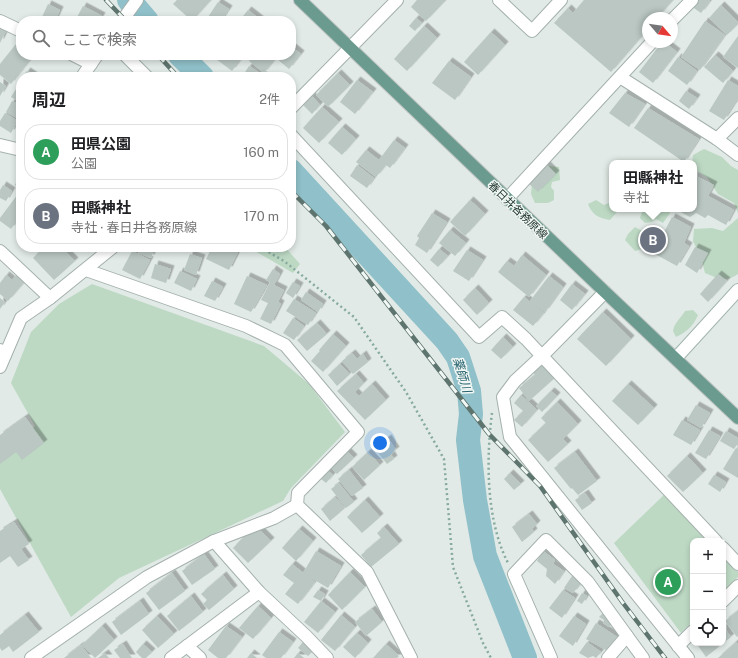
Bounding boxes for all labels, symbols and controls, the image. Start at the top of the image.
north arrow [642,12,678,48]
search box [16,16,296,60]
icon: search [30,27,52,49]
text: ここで検索 [62,31,137,48]
text: 周辺 [32,90,66,110]
text: 2件 [259,92,280,107]
text: 田県公園 [71,135,131,152]
text: A [41,145,51,160]
text: 160 m [243,145,279,160]
text: 公園 [71,156,97,171]
popup [609,160,697,212]
text: 田縣神社 [623,169,683,186]
street label: 春日井各務原線 [486,179,550,241]
text: 寺社 [623,190,649,205]
text: 田縣神社 [71,199,131,216]
text: B [42,209,50,224]
text: 170 m [244,209,279,224]
text: 寺社 · 春日井各務原線 [71,220,197,235]
pin: B [640,225,666,255]
water label: 薬師川 [450,356,475,396]
your location [370,433,390,453]
map controls [690,538,726,646]
button: + [690,538,726,574]
pin: A [655,567,681,597]
button: − [690,574,726,610]
button: locate [690,610,726,646]

